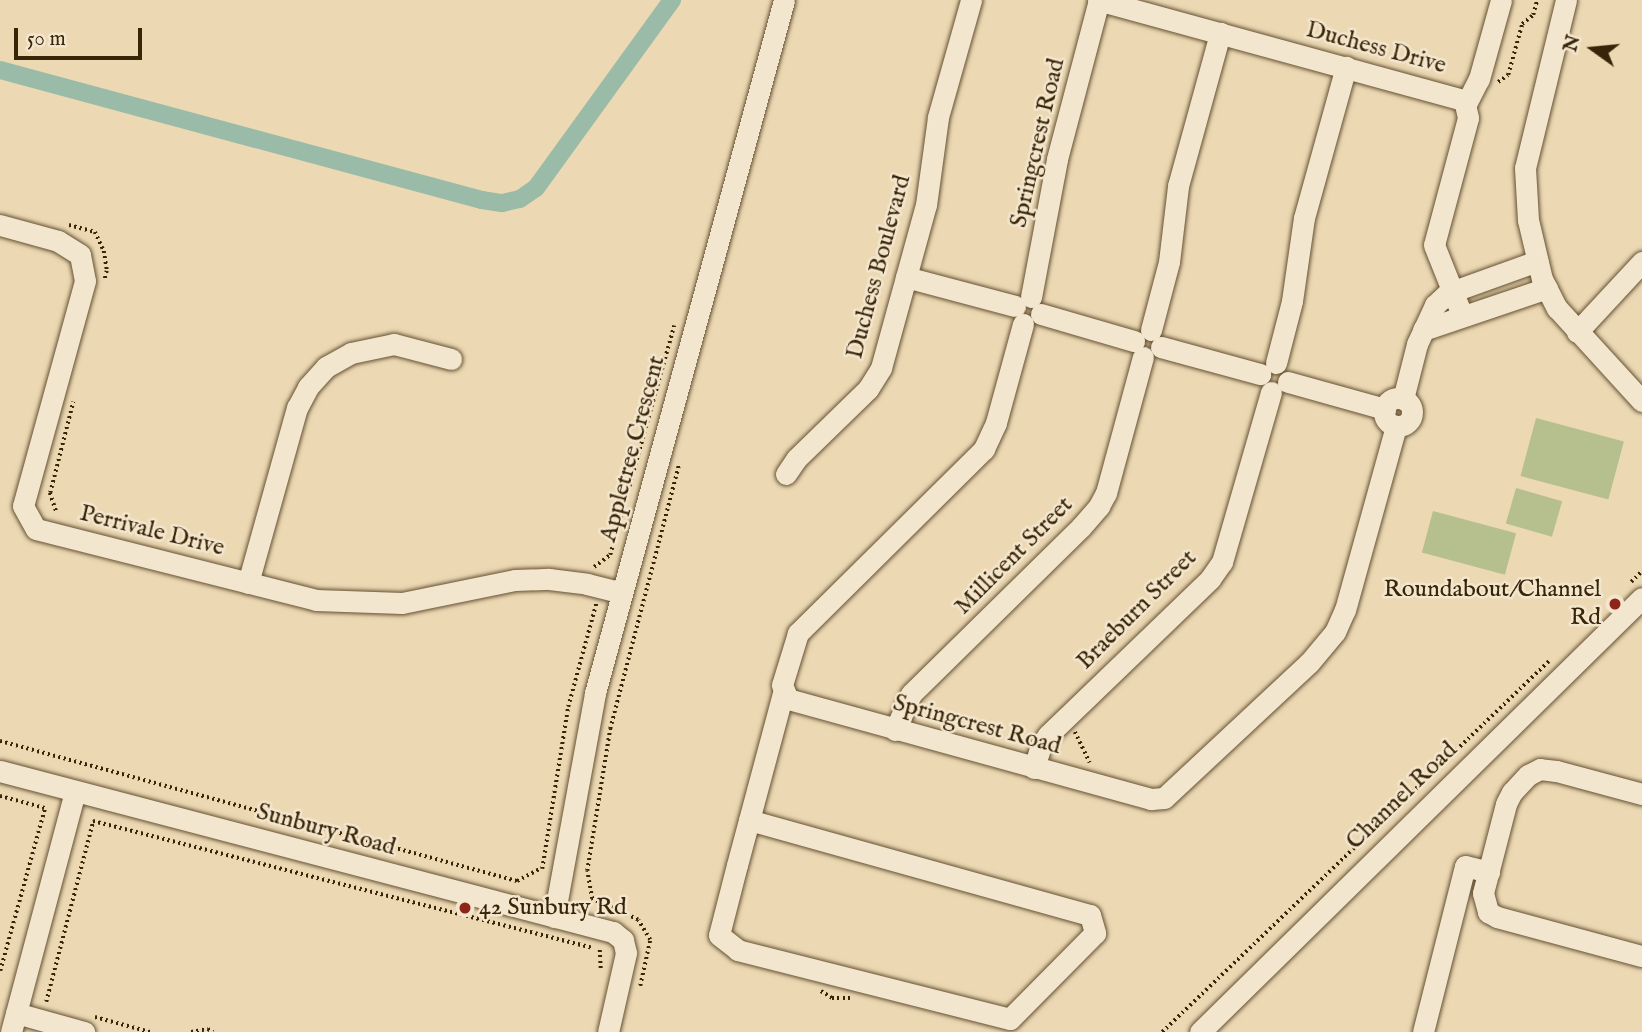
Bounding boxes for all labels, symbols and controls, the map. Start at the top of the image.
scale bar [18,14,145,58]
north arrow [1558,14,1628,84]
street label: Duchess Drive [1303,15,1449,81]
text: 50 m [27,26,66,53]
text: N [1559,33,1586,55]
street label: Springcrest Road [1005,56,1071,230]
street label: Duchess Boulevard [841,172,917,362]
street label: Appletree Crescent [594,353,672,545]
street label: Millicent Street [949,491,1079,621]
street label: Perrivale Drive [77,499,227,563]
street label: Braeburn Street [1071,544,1203,676]
place label: Roundabout/Channel Rd [1384,576,1601,632]
marker: Roundabout/Channel Rd [1607,596,1623,612]
street label: Springcrest Road [890,689,1064,761]
street label: Channel Road [1341,736,1463,856]
street label: Sunbury Road [253,798,399,862]
place label: 42 Sunbury Rd [479,894,627,922]
marker: 42 Sunbury Rd [457,900,473,916]

